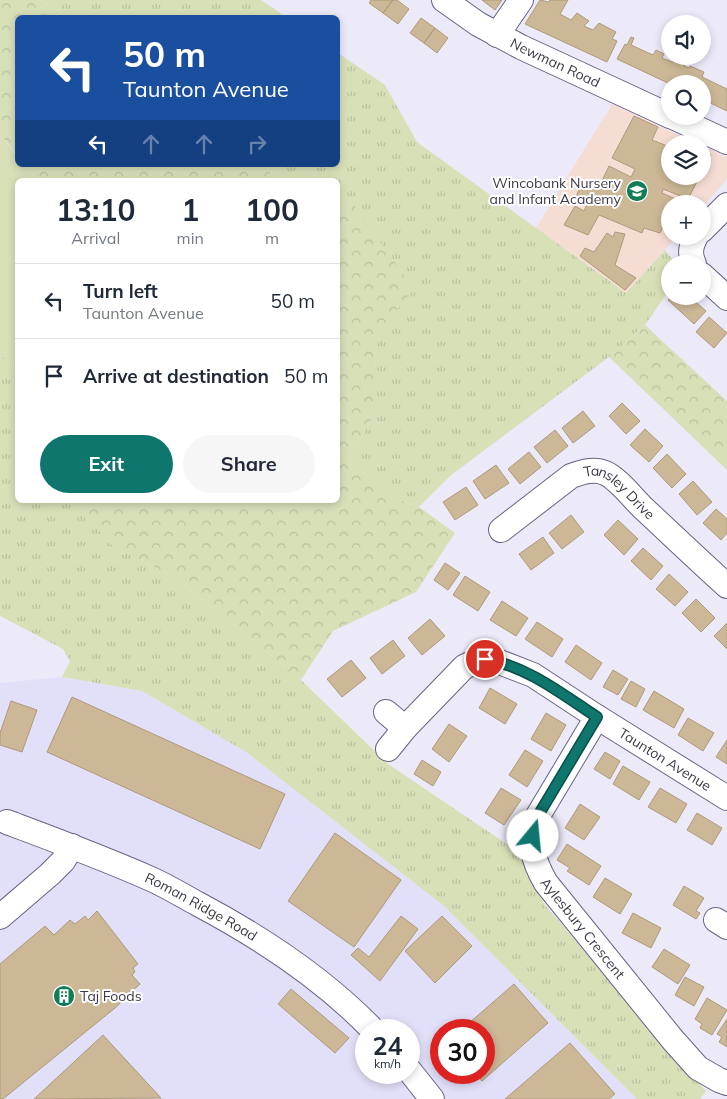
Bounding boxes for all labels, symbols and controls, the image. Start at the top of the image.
map controls [661,15,711,305]
button: sound [661,15,711,65]
text: 50 m [123,32,206,76]
street label: Newman Road [507,34,603,91]
icon: left [40,35,105,100]
text: Taunton Avenue [123,75,289,103]
button: search [661,75,711,125]
icon: left [84,130,112,158]
icon: ahead [137,130,165,158]
icon: ahead [190,130,218,158]
icon: right [243,130,271,158]
button: layers [661,135,711,185]
place label: Wincobank Nursery and Infant Academy [490,174,622,208]
school or university icon: Wincobank Nursery and Infant Academy [625,179,649,203]
text: 13:10 [56,191,136,229]
text: 1 [181,191,199,229]
text: 100 [245,191,299,229]
button: + [661,195,711,245]
text: Arrival [71,228,120,248]
text: min [177,228,204,248]
text: m [265,228,279,248]
button: − [661,255,711,305]
text: Turn left [83,279,158,303]
icon: left [40,287,68,315]
text: 50 m [271,289,315,313]
text: Taunton Avenue [83,303,204,323]
icon: arrive [40,362,68,390]
text: Arrive at destination [83,364,269,388]
text: 50 m [284,364,328,388]
button: Exit [40,435,173,493]
button: Share [183,435,315,493]
street label: Tansley Drive [582,461,659,523]
pin [464,638,506,680]
icon: arrive [471,645,499,673]
street label: Taunton Avenue [615,724,715,795]
position arrow [506,809,558,861]
street label: Roman Ridge Road [142,868,261,945]
street label: Aylesbury Crescent [536,874,629,983]
building icon: Taj Foods [52,984,76,1008]
place label: Taj Foods [80,987,142,1005]
speed limit sign: 30 [430,1019,495,1084]
text: 24 [372,1030,403,1061]
text: km/h [374,1056,401,1071]

